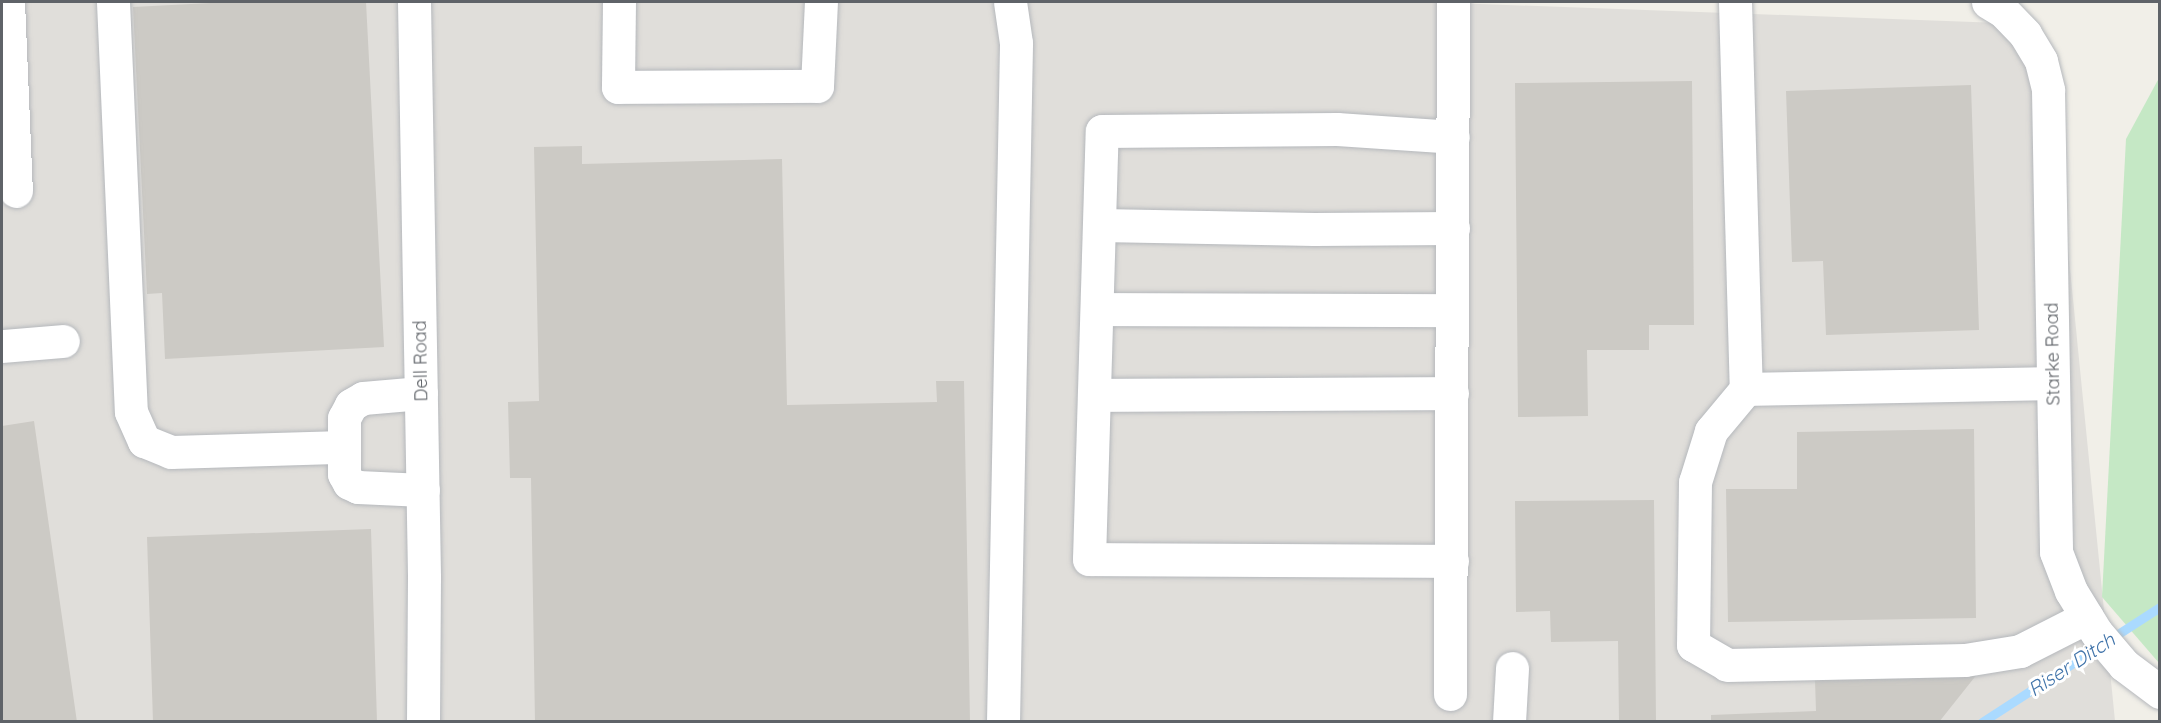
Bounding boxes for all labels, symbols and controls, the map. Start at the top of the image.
street label: Starke Road [2041,302,2065,406]
street label: Dell Road [409,320,433,402]
water label: Riser Ditch [2023,627,2119,701]

